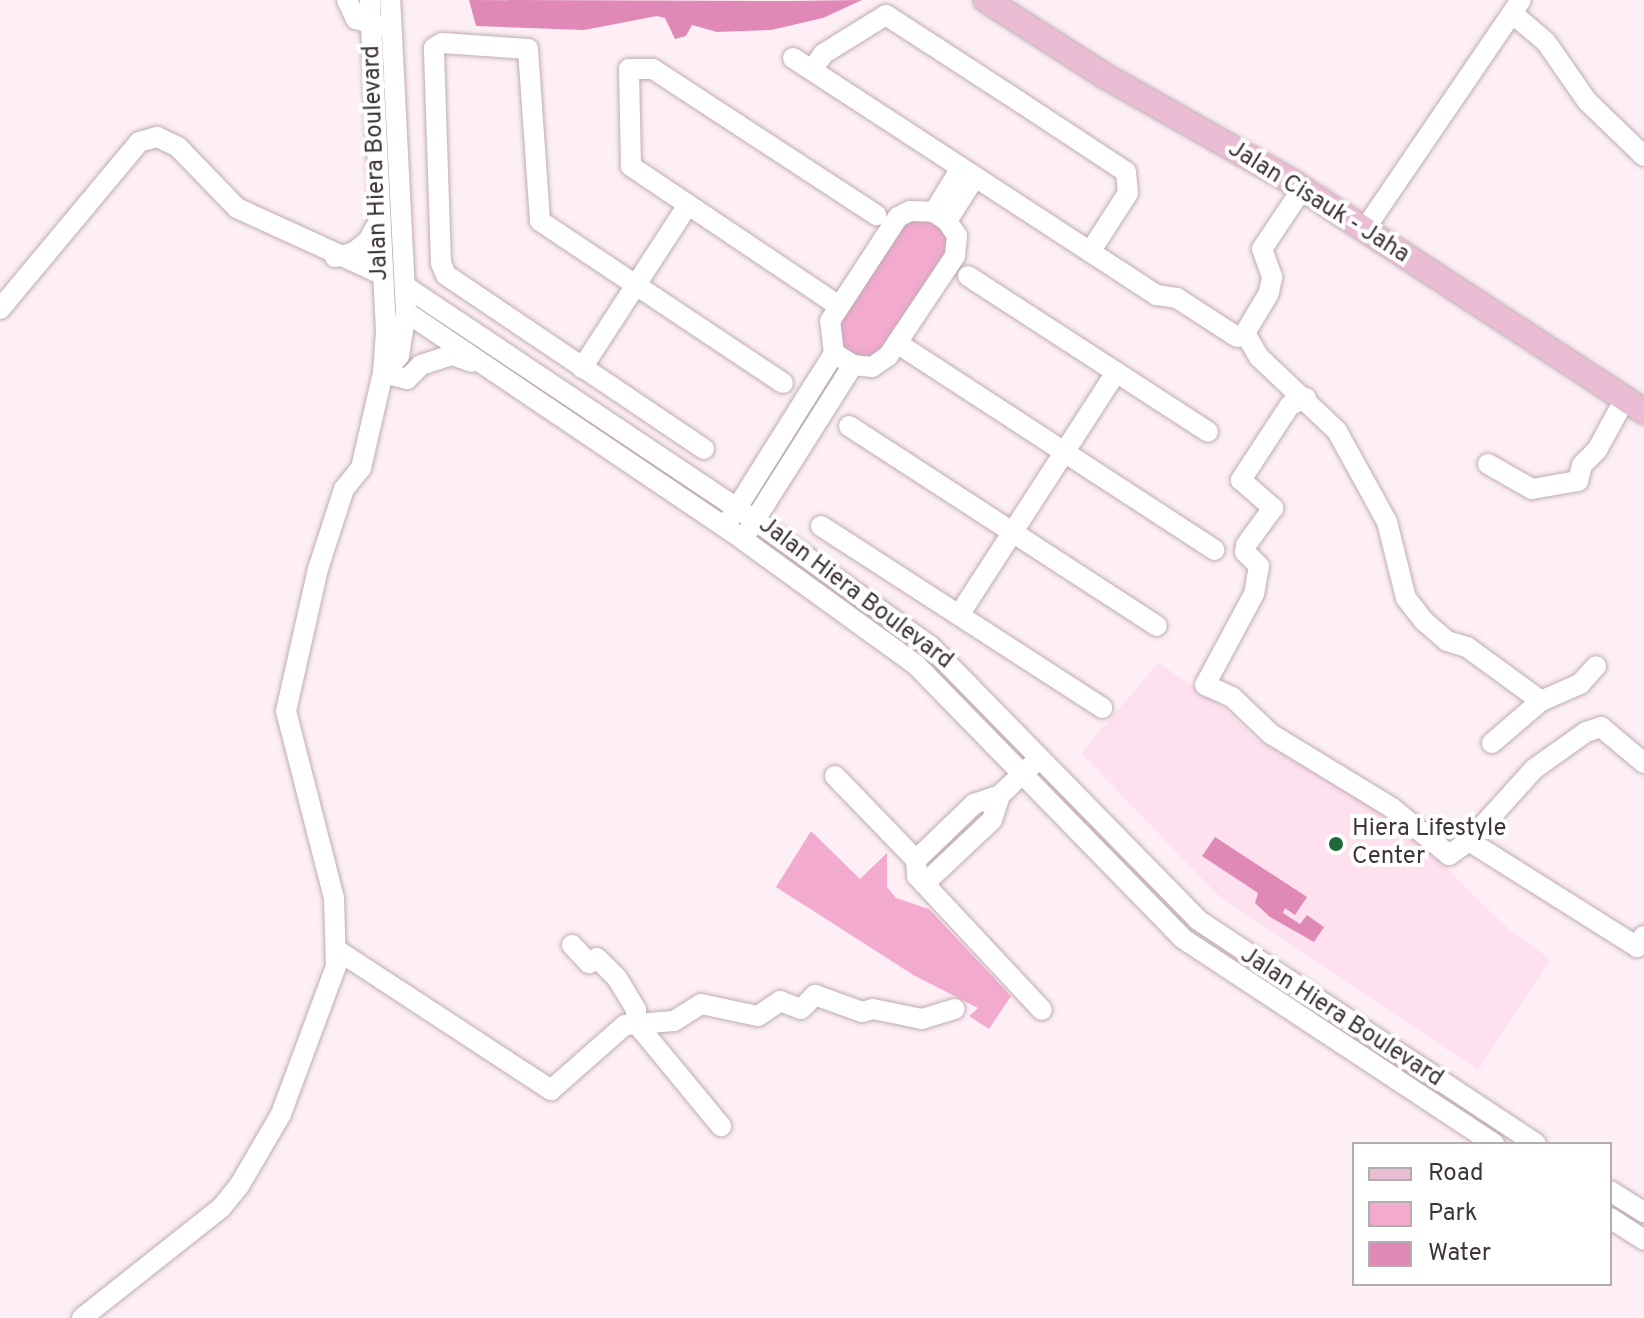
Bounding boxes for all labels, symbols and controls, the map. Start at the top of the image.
street label: Jalan Hiera Boulevard [358,45,396,281]
street label: Jalan Cisauk - Jaha [1222,136,1414,270]
street label: Jalan Hiera Boulevard [752,512,958,676]
place label: Hiera Lifestyle Center [1352,816,1506,872]
marker: Hiera Lifestyle Center [1327,835,1345,853]
street label: Jalan Hiera Boulevard [1234,942,1448,1094]
legend [1352,1142,1612,1286]
text: Road [1428,1159,1484,1189]
text: Park [1428,1199,1478,1229]
text: Water [1428,1239,1491,1269]

